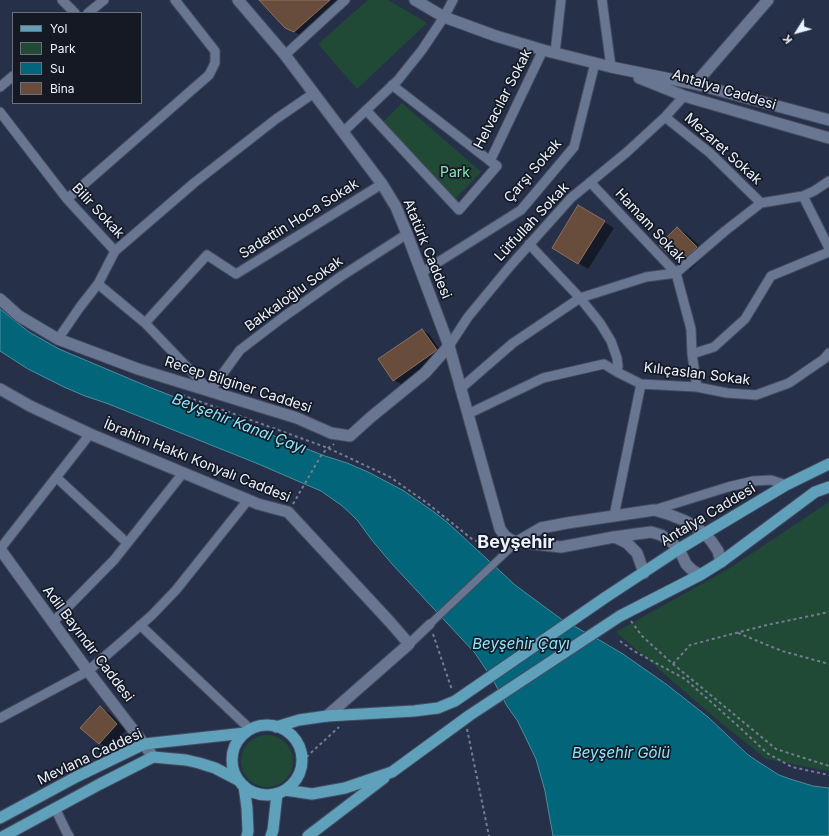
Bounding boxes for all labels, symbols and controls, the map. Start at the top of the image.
legend [12,12,142,104]
north arrow [777,12,817,52]
text: Yol [50,21,67,36]
text: K [779,32,795,47]
text: Park [50,41,76,56]
street label: Helvacılar Sokak [471,46,535,152]
text: Su [50,61,65,76]
street label: Antalya Caddesi [670,66,778,114]
text: Bina [50,81,75,96]
street label: Mezaret Sokak [681,110,765,188]
street label: Çarşı Sokak [501,136,565,206]
park label: Park [440,165,470,181]
street label: Sadettin Hoca Sokak [236,175,362,263]
street label: Lütfullah Sokak [491,179,573,265]
street label: Bilir Sokak [68,180,128,242]
street label: Hamam Sokak [611,185,689,267]
street label: Atatürk Caddesi [399,197,455,301]
street label: Bakkaloğlu Sokak [242,253,346,335]
street label: Recep Bilginer Caddesi [162,353,314,417]
street label: Kılıçaslan Sokak [643,359,751,389]
water label: Beyşehir Kanal Çayı [169,390,309,458]
street label: İbrahim Hakkı Konyalı Caddesi [101,416,293,506]
street label: Antalya Caddesi [658,480,758,550]
district label: Beyşehir [477,532,555,554]
street label: Adil Bayındır Caddesi [39,583,137,705]
water label: Beyşehir Çayı [472,635,570,653]
street label: Mevlana Caddesi [35,725,145,789]
water label: Beyşehir Gölü [572,744,670,762]

